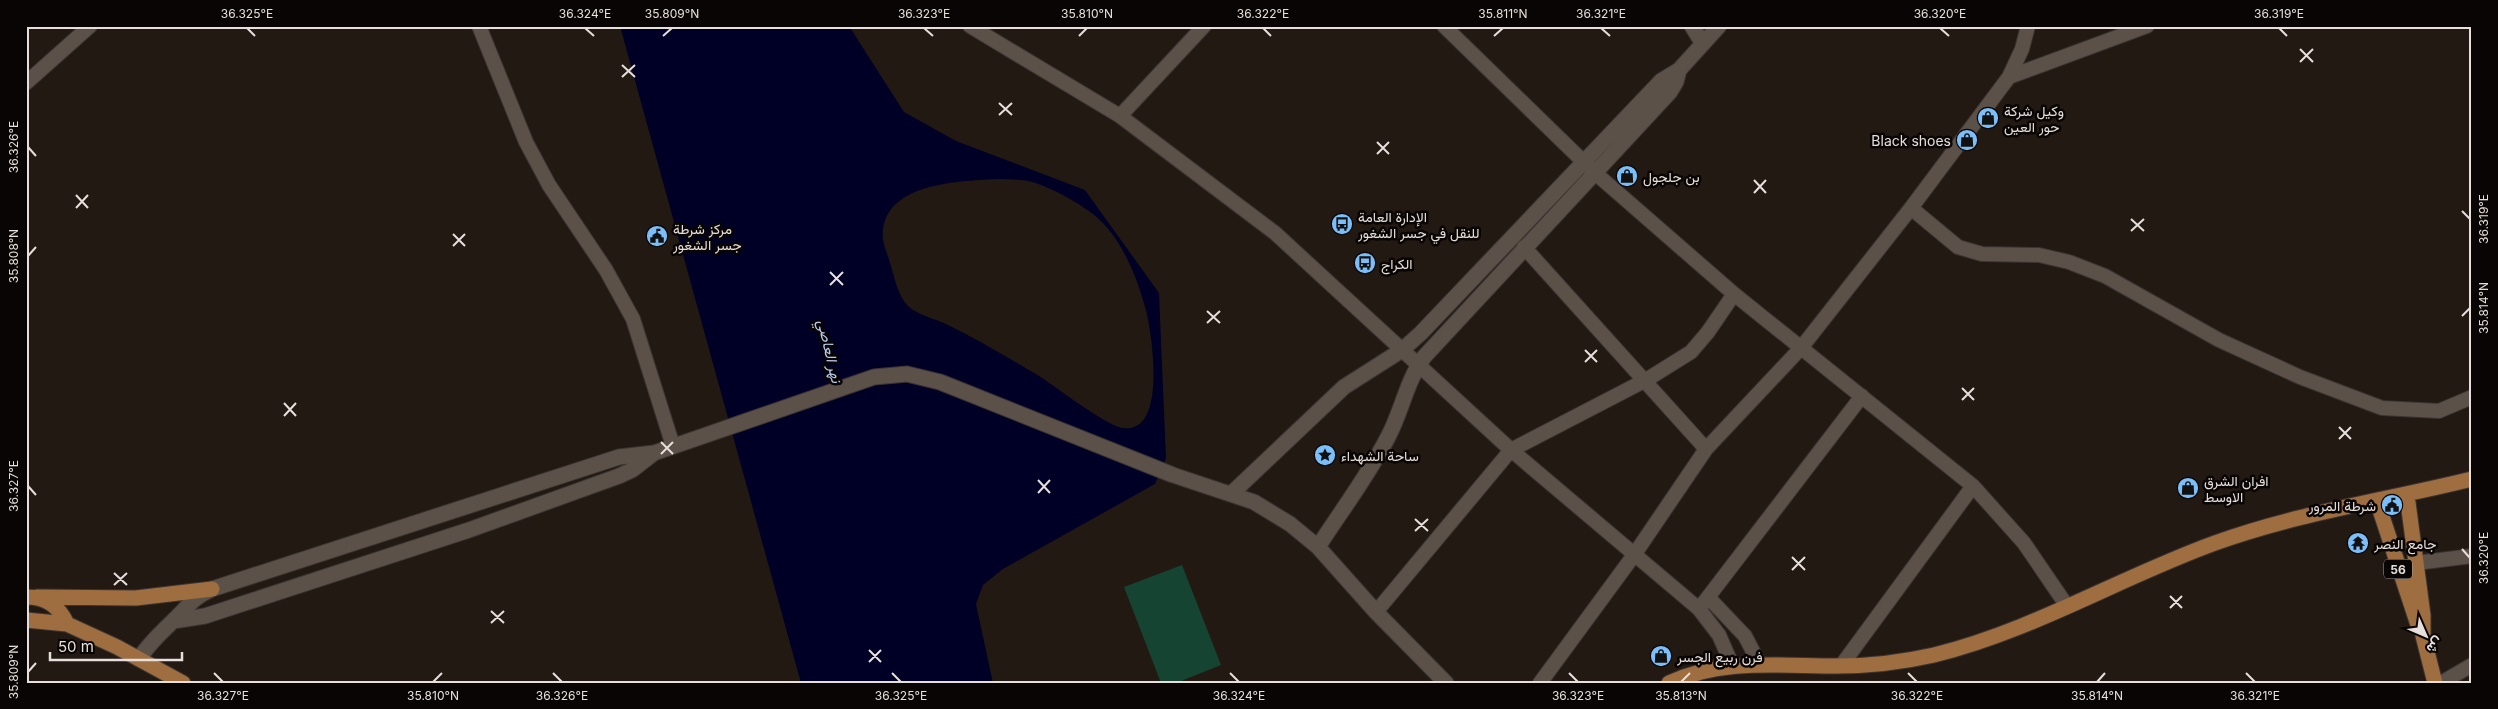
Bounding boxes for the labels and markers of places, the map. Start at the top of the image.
place label: وكيل شركة حور العين [2004,102,2064,136]
shop icon: وكيل شركة حور العين [1976,106,2000,130]
shop icon: Black shoes [1955,128,1979,152]
place label: Black shoes [1871,132,1951,149]
shop icon: بن جلجول [1615,164,1639,188]
place label: بن جلجول [1643,168,1700,187]
place label: الإدارة العامة للنقل في جسر الشغور [1357,208,1480,245]
bus stop icon: الإدارة العامة للنقل في جسر الشغور [1330,212,1354,236]
place label: مركز شرطة جسر الشغور [672,220,742,254]
public building icon: مركز شرطة جسر الشغور [645,224,669,248]
bus stop icon: الكراج [1353,251,1377,275]
place label: الكراج [1381,255,1413,275]
place icon: ساحة الشهداء [1313,443,1337,467]
place label: ساحة الشهداء [1341,447,1419,465]
place label: افران الشرق الاوسط [2204,472,2269,506]
shop icon: افران الشرق الاوسط [2176,476,2200,500]
public building icon: شرطة المرور [2380,493,2404,517]
place label: شرطة المرور [2308,497,2376,515]
temple icon: جامع النصر [2346,531,2370,555]
place label: جامع النصر [2373,535,2436,555]
shop icon: فرن ربيع الجسر [1649,644,1673,668]
place label: فرن ربيع الجسر [1676,648,1763,668]

